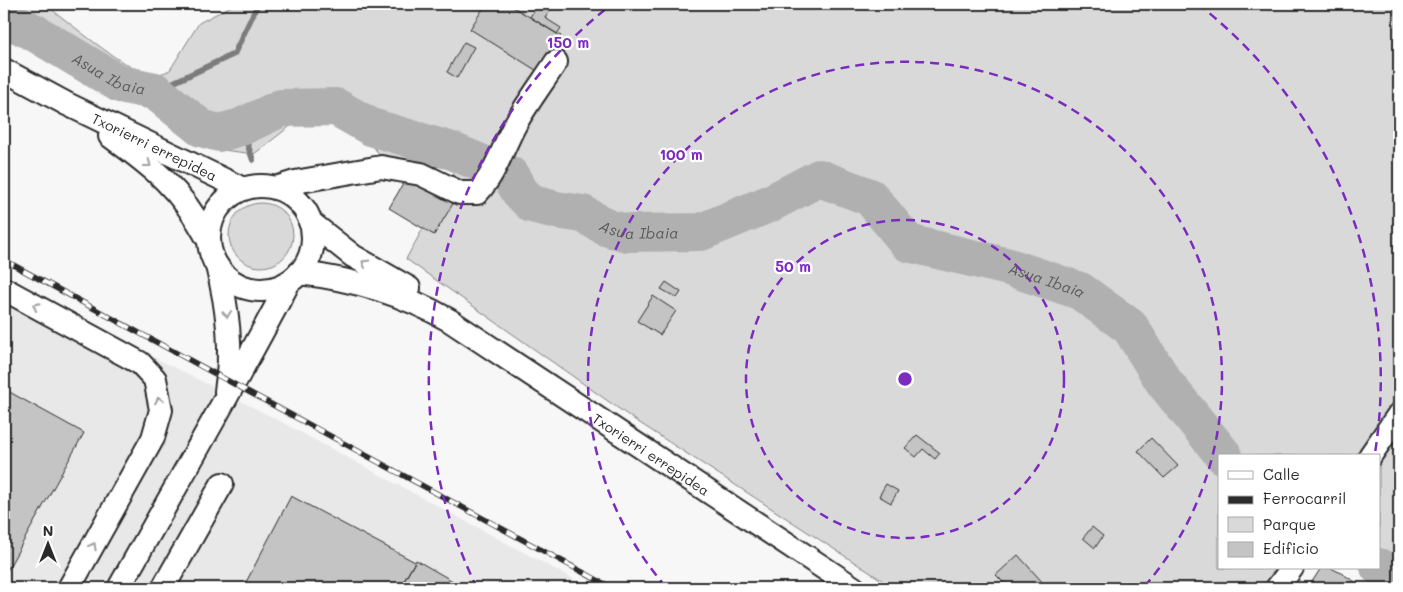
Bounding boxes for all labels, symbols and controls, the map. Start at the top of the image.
text: 150 m [547,32,589,52]
water label: Asua Ibaia [69,48,147,99]
street label: Txorierri errepidea [89,108,220,185]
text: 100 m [659,144,703,164]
one-way arrow [142,158,152,167]
water label: Asua Ibaia [596,215,679,243]
text: 50 m [775,256,811,276]
water label: Asua Ibaia [1006,258,1090,302]
one-way arrow [361,260,370,270]
one-way arrow [32,302,41,312]
one-way arrow [222,310,232,318]
centre of rings [896,370,914,388]
one-way arrow [154,396,165,405]
street label: Txorierri errepidea [589,408,714,500]
legend [1218,454,1380,570]
text: Calle [1263,464,1300,484]
text: Ferrocarril [1263,488,1346,508]
text: Parque [1263,514,1316,534]
north arrow [22,520,72,570]
text: N [43,521,53,540]
text: Edificio [1263,538,1319,558]
one-way arrow [86,542,96,551]

